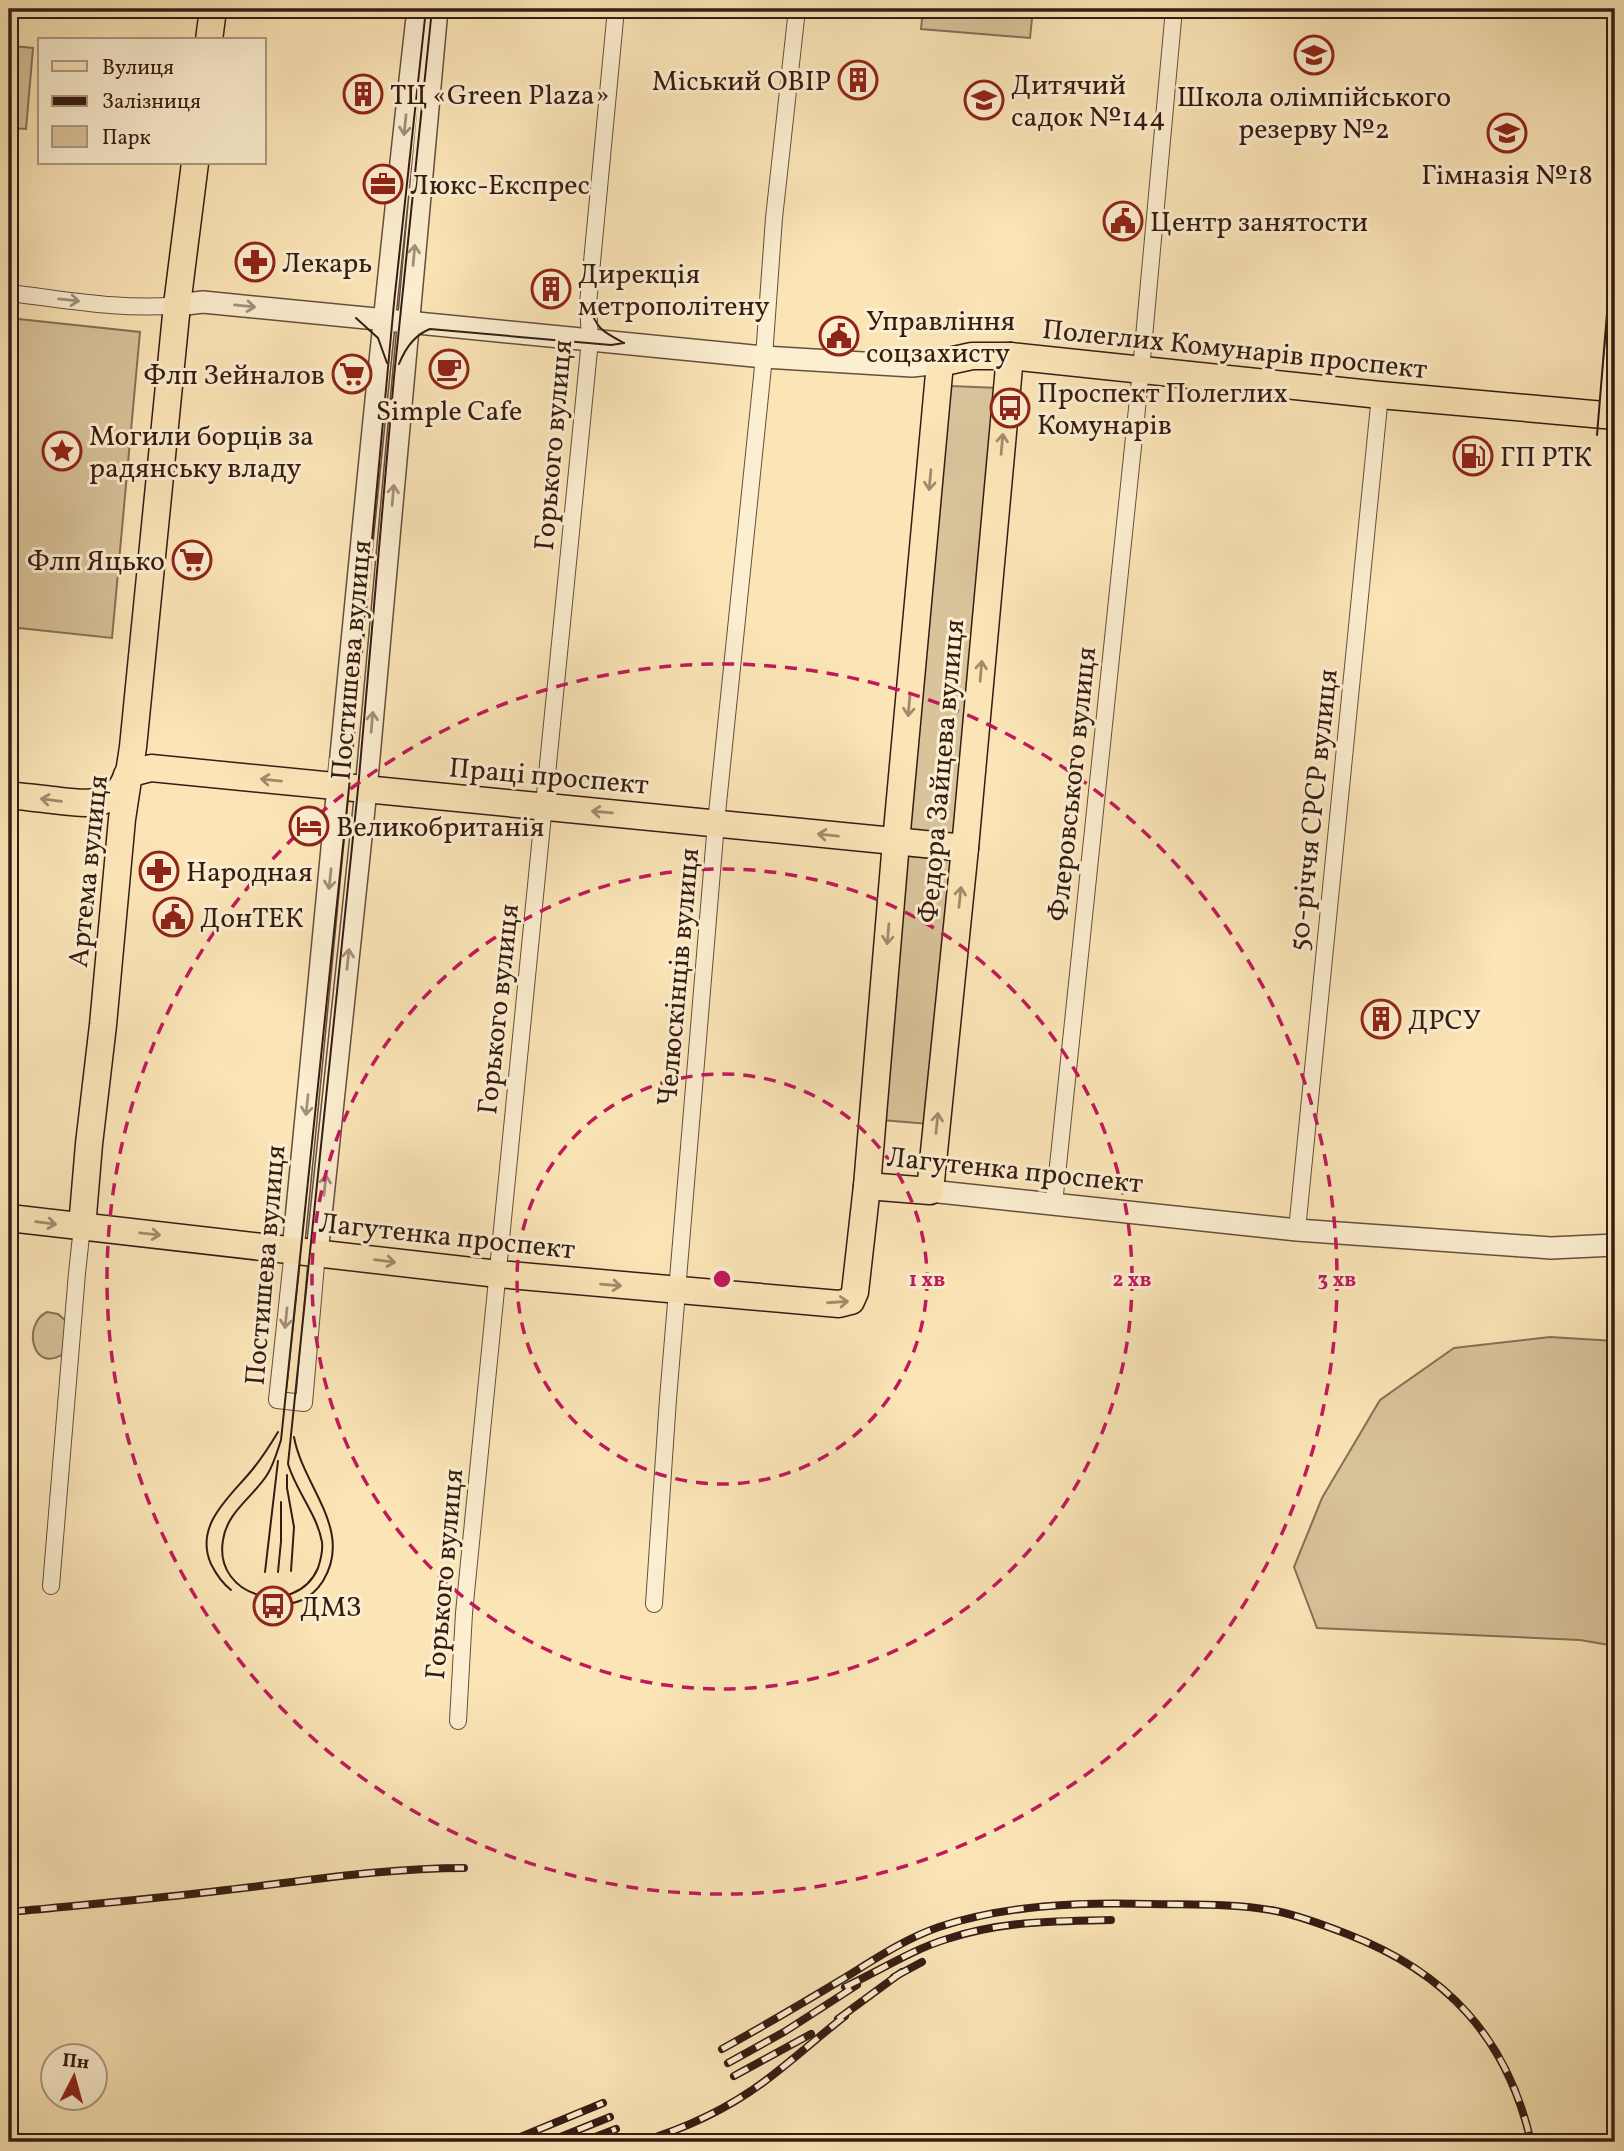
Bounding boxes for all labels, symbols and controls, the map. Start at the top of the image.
school or university icon: Школа олімпійського резерву №2 [1293,34,1335,76]
legend [38,38,266,164]
text: Вулиця [102,54,174,83]
building icon: Міський ОВІР [837,59,879,101]
place label: Міський ОВІР [652,63,831,102]
place label: Дитячий садок №144 [1011,67,1166,138]
building icon: ТЦ «Green Plaza» [342,73,384,115]
place label: ТЦ «Green Plaza» [390,77,609,116]
school or university icon: Дитячий садок №144 [963,79,1005,121]
place label: Школа олімпійського резерву №2 [1177,79,1451,150]
text: Залізниця [102,88,201,117]
school or university icon: Гімназія №18 [1486,112,1528,154]
one-way arrow [398,113,411,136]
text: Парк [102,124,151,153]
place label: Гімназія №18 [1421,157,1593,196]
office icon: Люкс-Експрес [362,163,404,205]
place label: Люкс-Експрес [410,167,590,206]
public building icon: Центр занятости [1102,200,1144,242]
place label: Центр занятости [1150,204,1368,243]
pharmacy icon: Лекарь [234,241,276,283]
one-way arrow [408,244,421,267]
place label: Лекарь [282,245,372,284]
place label: Дирекція метрополітену [578,256,770,327]
building icon: Дирекція метрополітену [530,268,572,310]
one-way arrow [57,293,80,306]
one-way arrow [233,300,255,313]
place label: Управління соцзахисту [866,303,1015,374]
street label: Полеглих Комунарів проспект [1040,311,1429,390]
public building icon: Управління соцзахисту [818,315,860,357]
street label: Горького вулиця [526,338,583,552]
cafe icon: Simple Cafe [428,348,470,390]
supermarket icon: Флп Зейналов [331,353,373,395]
place label: Флп Зейналов [144,357,325,396]
place label: Проспект Полеглих Комунарів [1037,375,1288,446]
bus stop icon: Проспект Полеглих Комунарів [989,387,1031,429]
place label: Simple Cafe [376,393,522,432]
place label: Могили борців за радянську владу [89,418,314,489]
place icon: Могили борців за радянську владу [41,430,83,472]
one-way arrow [996,433,1009,456]
fuel station icon: ГП РТК [1452,435,1494,477]
place label: ГП РТК [1500,439,1592,478]
one-way arrow [923,468,936,491]
one-way arrow [387,484,400,507]
street label: Постишева вулиця [323,538,382,782]
supermarket icon: Флп Яцько [171,539,213,581]
place label: Флп Яцько [27,543,165,582]
street label: Федора Зайцева вулиця [910,618,975,925]
street label: Флеровського вулиця [1040,645,1107,923]
one-way arrow [975,660,988,682]
street label: 50-річчя СРСР вулиця [1280,667,1349,953]
one-way arrow [902,695,915,717]
one-way arrow [366,711,379,734]
street label: Праці проспект [447,749,650,806]
street label: Артема вулиця [60,773,119,969]
one-way arrow [261,773,283,786]
one-way arrow [40,793,63,806]
hotel icon: Великобританія [288,805,330,847]
one-way arrow [591,805,614,818]
place label: Великобританія [336,809,544,848]
one-way arrow [817,828,840,841]
street label: Челюскінців вулиця [649,846,710,1108]
pharmacy icon: Народная [138,850,180,892]
place label: Народная [186,854,313,893]
one-way arrow [323,867,336,890]
one-way arrow [954,886,967,909]
public building icon: ДонТЕК [152,896,194,938]
place label: ДонТЕК [200,900,304,939]
street label: Горького вулиця [469,902,530,1117]
one-way arrow [881,922,894,945]
one-way arrow [342,948,355,971]
building icon: ДРСУ [1360,998,1402,1040]
place label: ДРСУ [1408,1002,1481,1041]
one-way arrow [301,1093,314,1116]
one-way arrow [931,1113,944,1135]
street label: Лагутенка проспект [885,1139,1145,1204]
street label: Постишева вулиця [237,1143,296,1387]
one-way arrow [318,1174,331,1197]
street label: Лагутенка проспект [317,1205,577,1270]
one-way arrow [34,1216,56,1229]
one-way arrow [138,1228,161,1241]
one-way arrow [373,1254,396,1267]
text: 1 хв [909,1266,945,1295]
text: 2 хв [1112,1266,1152,1295]
text: 3 хв [1318,1266,1356,1295]
centre of rings [710,1267,734,1291]
one-way arrow [600,1278,622,1291]
one-way arrow [826,1295,849,1308]
one-way arrow [279,1306,292,1329]
street label: Горького вулиця [417,1467,474,1681]
bus stop icon: ДМЗ [252,1585,294,1627]
place label: ДМЗ [300,1589,362,1628]
north arrow [38,2042,108,2112]
text: Пн [61,2048,90,2076]

